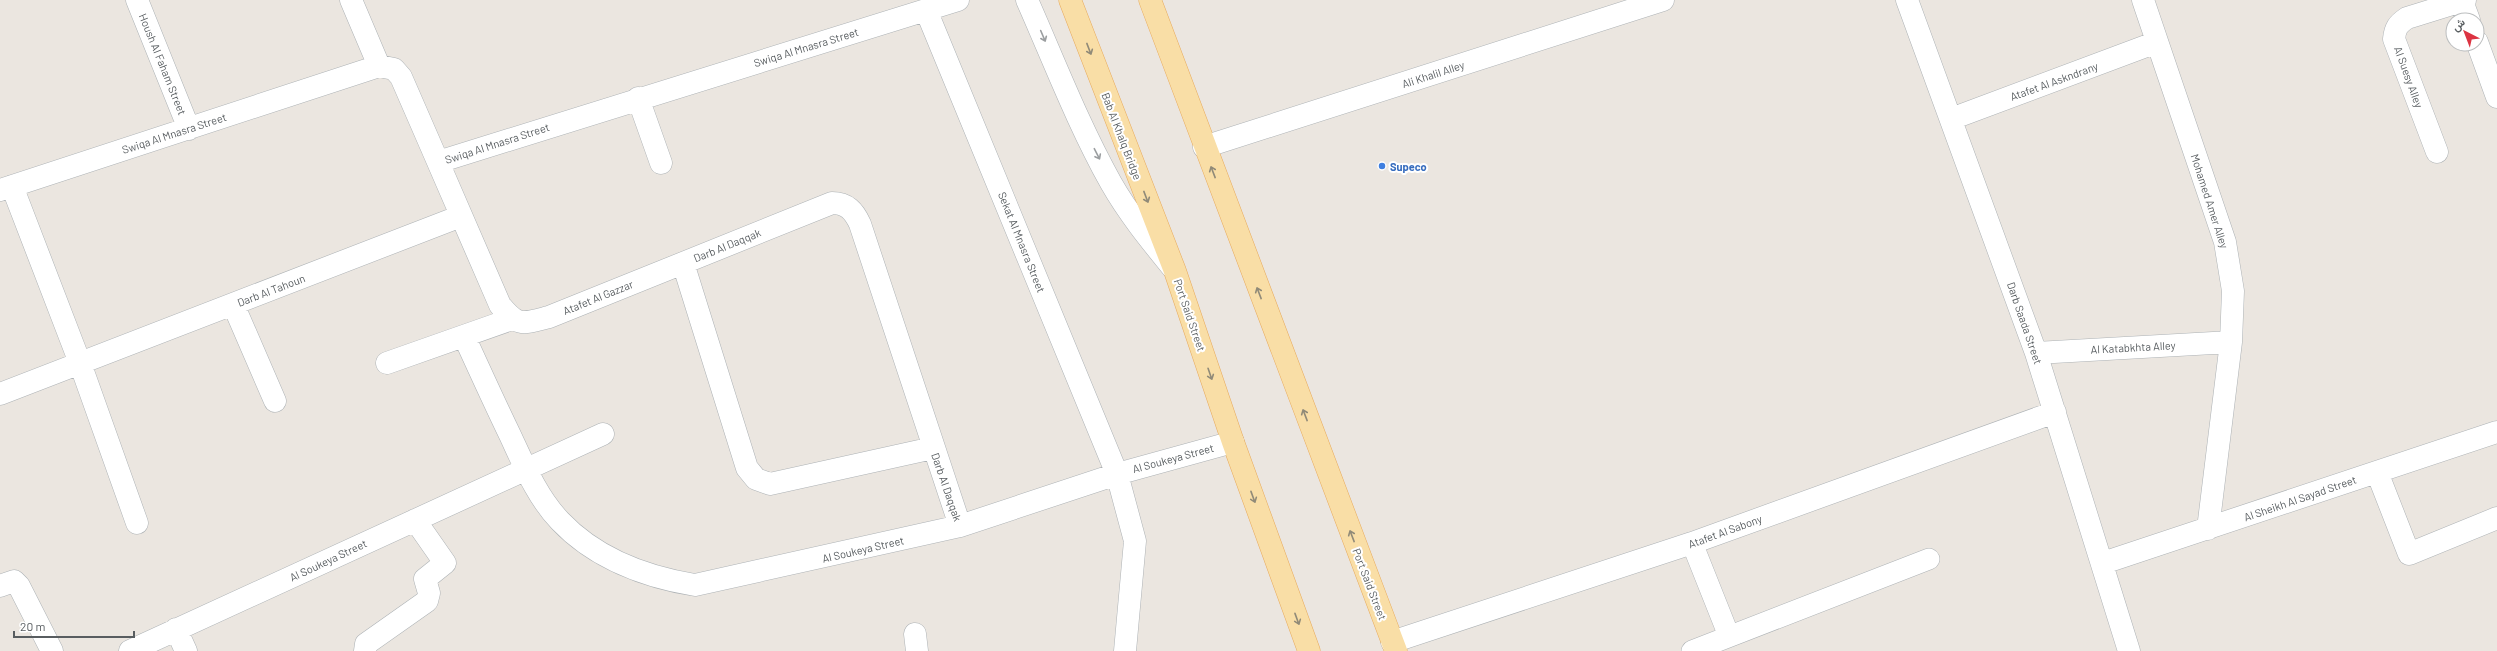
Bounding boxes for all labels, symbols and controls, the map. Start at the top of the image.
street label: Housh Al Faham Street [137,11,189,117]
north arrow [2445,12,2485,52]
text: ش [2449,15,2468,34]
street label: Swiqa Al Mnasra Street [752,25,860,69]
one-way arrow [1040,29,1047,41]
one-way arrow [1085,43,1093,55]
street label: Al Suesy Alley [2392,45,2426,109]
street label: Ali Khalil Alley [1400,58,1466,90]
street label: Atafet Al Askndrany [2008,59,2100,103]
street label: Bab Al Khalq Bridge [1099,90,1145,182]
street label: Swiqa Al Mnasra Street [120,110,228,156]
street label: Swiqa Al Mnasra Street [443,120,551,166]
one-way arrow [1094,148,1101,160]
street label: Mohamed Amer Alley [2189,152,2231,250]
place label: Supeco [1390,160,1427,173]
marker: Supeco [1377,161,1387,171]
one-way arrow [1209,166,1217,178]
street label: Sekat Al Mnasra Street [996,190,1048,294]
one-way arrow [1143,190,1151,202]
street label: Darb Al Daqqak [691,225,763,264]
street label: Darb Al Tahoun [235,271,307,309]
street label: Atafet Al Gazzar [561,277,635,317]
street label: Port Said Street [1172,277,1208,353]
street label: Darb Saada Street [2005,280,2045,366]
one-way arrow [1255,288,1263,300]
street label: Al Katabkhta Alley [2090,338,2176,356]
one-way arrow [1207,368,1214,381]
one-way arrow [1301,409,1309,421]
street label: Al Soukeya Street [1131,441,1215,475]
street label: Darb Al Daqqak [929,451,965,523]
street label: Al Sheikh Al Sayad Street [2242,473,2358,523]
one-way arrow [1249,491,1257,503]
street label: Atafet Al Sabony [1686,512,1764,550]
one-way arrow [1347,531,1355,543]
street label: Al Soukeya Street [821,533,905,565]
street label: Al Soukeya Street [287,536,369,584]
street label: Port Said Street [1350,546,1390,622]
scale bar [14,613,134,639]
one-way arrow [1294,613,1302,625]
text: 20 m [20,619,46,633]

